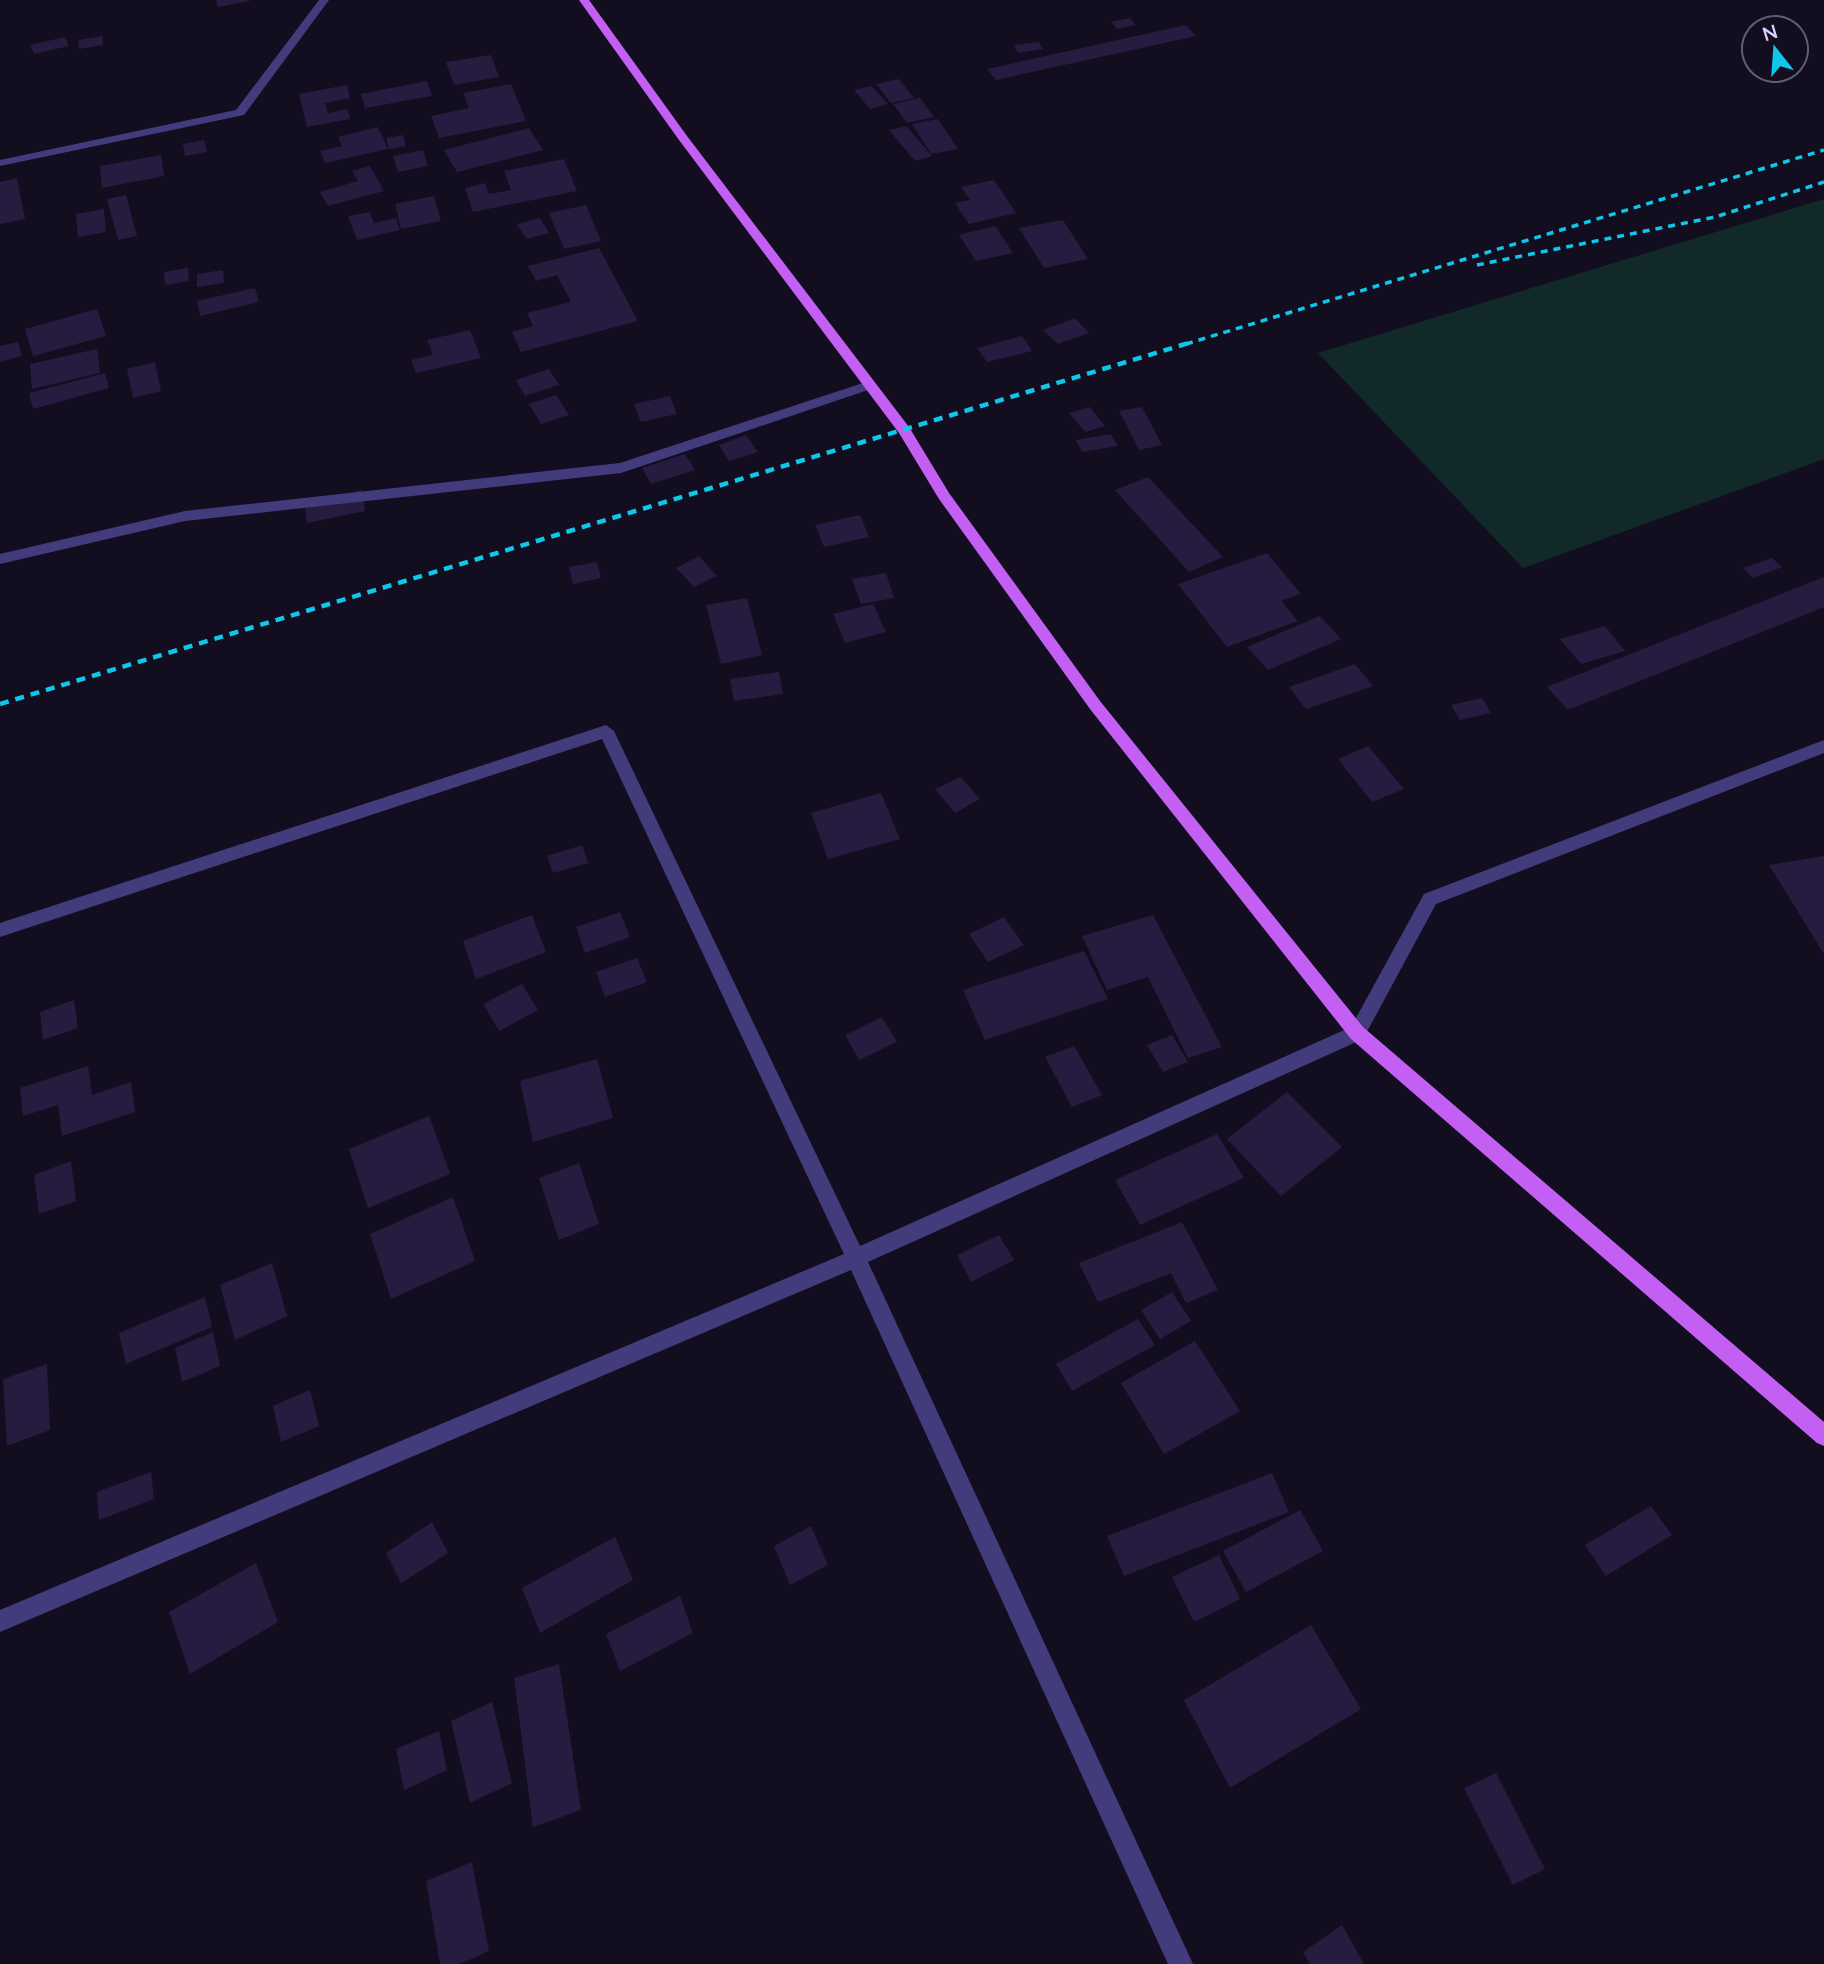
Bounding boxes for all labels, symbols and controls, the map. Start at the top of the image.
north arrow [1740,14,1810,84]
text: N [1760,19,1780,45]

